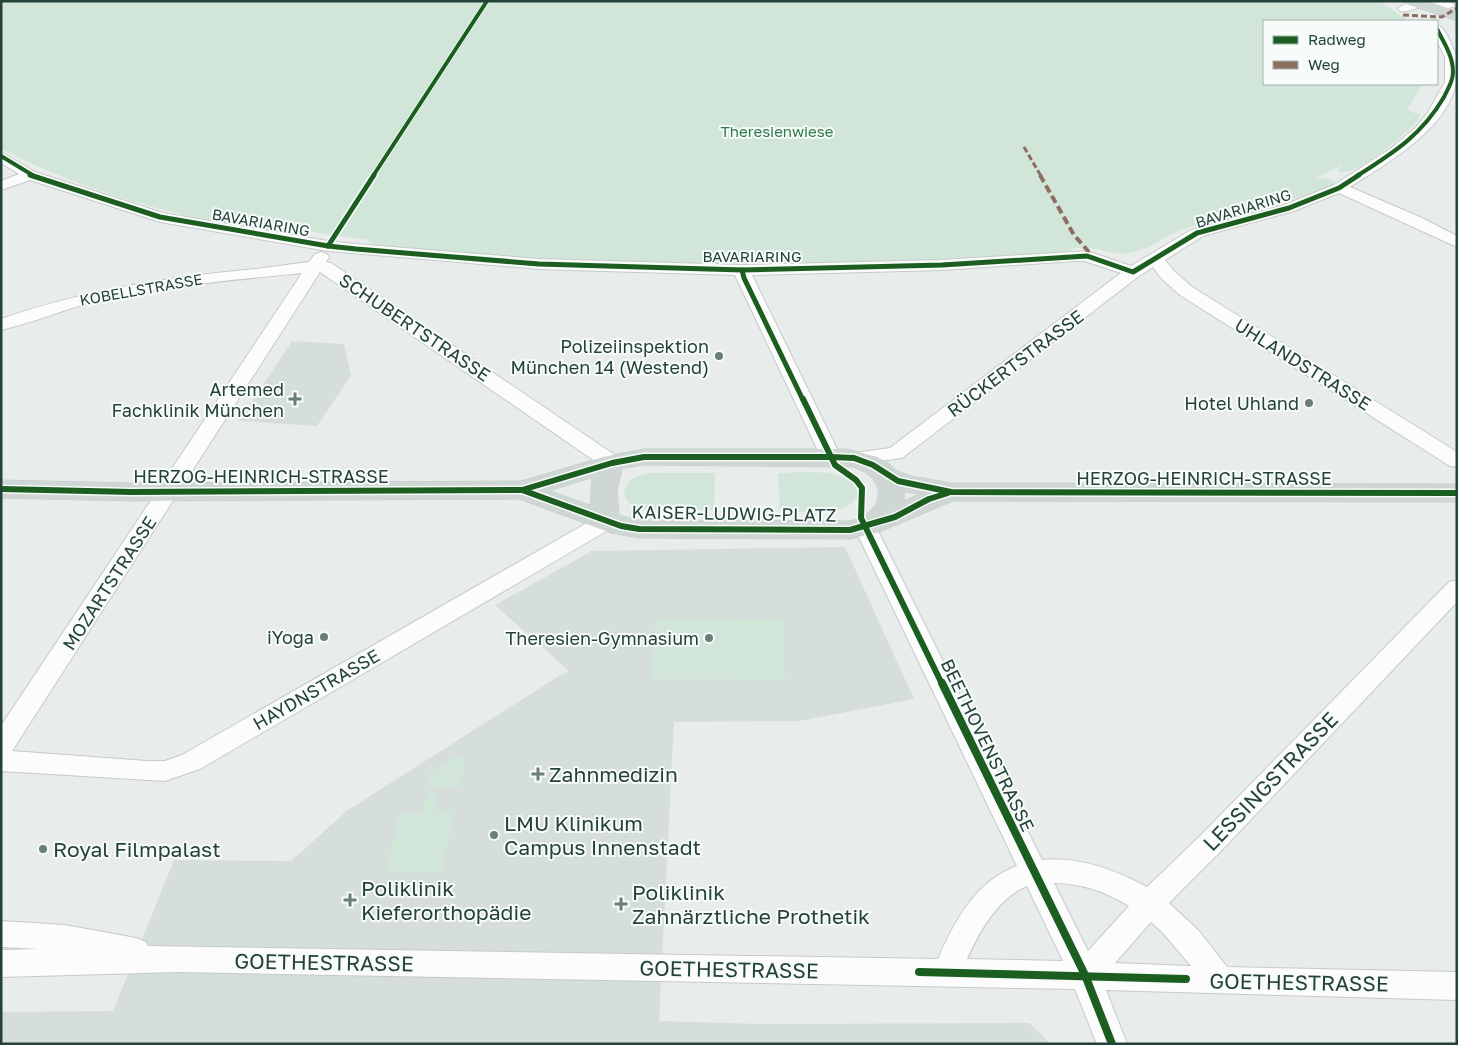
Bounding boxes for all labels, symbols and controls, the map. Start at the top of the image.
legend [1263,20,1438,85]
text: Radweg [1308,30,1366,48]
text: Weg [1308,55,1340,73]
park label: Theresienwiese [721,122,834,140]
street label: BAVARIARING [1193,185,1293,231]
street label: BAVARIARING [211,205,311,239]
street label: BAVARIARING [702,247,802,265]
street label: SCHUBERTSTRASSE [335,268,495,386]
street label: KOBELLSTRASSE [78,269,204,309]
street label: RÜCKERTSTRASSE [943,305,1087,421]
street label: UHLANDSTRASSE [1231,313,1375,415]
place label: Polizeiinspektion München 14 (Westend) [510,335,709,378]
marker: Polizeiinspektion München 14 (Westend) [713,350,725,362]
place label: Artemed Fachklinik München [111,378,284,421]
marker: Artemed Fachklinik München [288,392,302,406]
place label: Hotel Uhland [1184,392,1299,414]
marker: Hotel Uhland [1303,397,1315,409]
street label: HERZOG-HEINRICH-STRASSE [133,465,389,487]
street label: HERZOG-HEINRICH-STRASSE [1076,467,1332,489]
street label: KAISER-LUDWIG-PLATZ [631,500,837,526]
street label: MOZARTSTRASSE [58,512,160,654]
place label: iYoga [267,626,314,648]
place label: Theresien-Gymnasium [505,627,699,649]
marker: iYoga [318,631,330,643]
marker: Theresien-Gymnasium [703,632,715,644]
street label: HAYDNSTRASSE [249,644,383,734]
street label: BEETHOVENSTRASSE [937,655,1039,835]
street label: LESSINGSTRASSE [1197,706,1343,856]
place label: Zahnmedizin [549,761,678,787]
marker: Zahnmedizin [531,767,545,781]
place label: LMU Klinikum Campus Innenstadt [504,810,701,860]
marker: LMU Klinikum Campus Innenstadt [488,829,500,841]
place label: Royal Filmpalast [53,836,221,862]
marker: Royal Filmpalast [37,843,49,855]
place label: Poliklinik Kieferorthopädie [361,875,531,925]
place label: Poliklinik Zahnärztliche Prothetik [632,879,870,929]
marker: Poliklinik Kieferorthopädie [343,893,357,907]
marker: Poliklinik Zahnärztliche Prothetik [614,897,628,911]
street label: GOETHESTRASSE [234,947,414,977]
street label: GOETHESTRASSE [639,954,819,984]
street label: GOETHESTRASSE [1209,967,1389,997]

